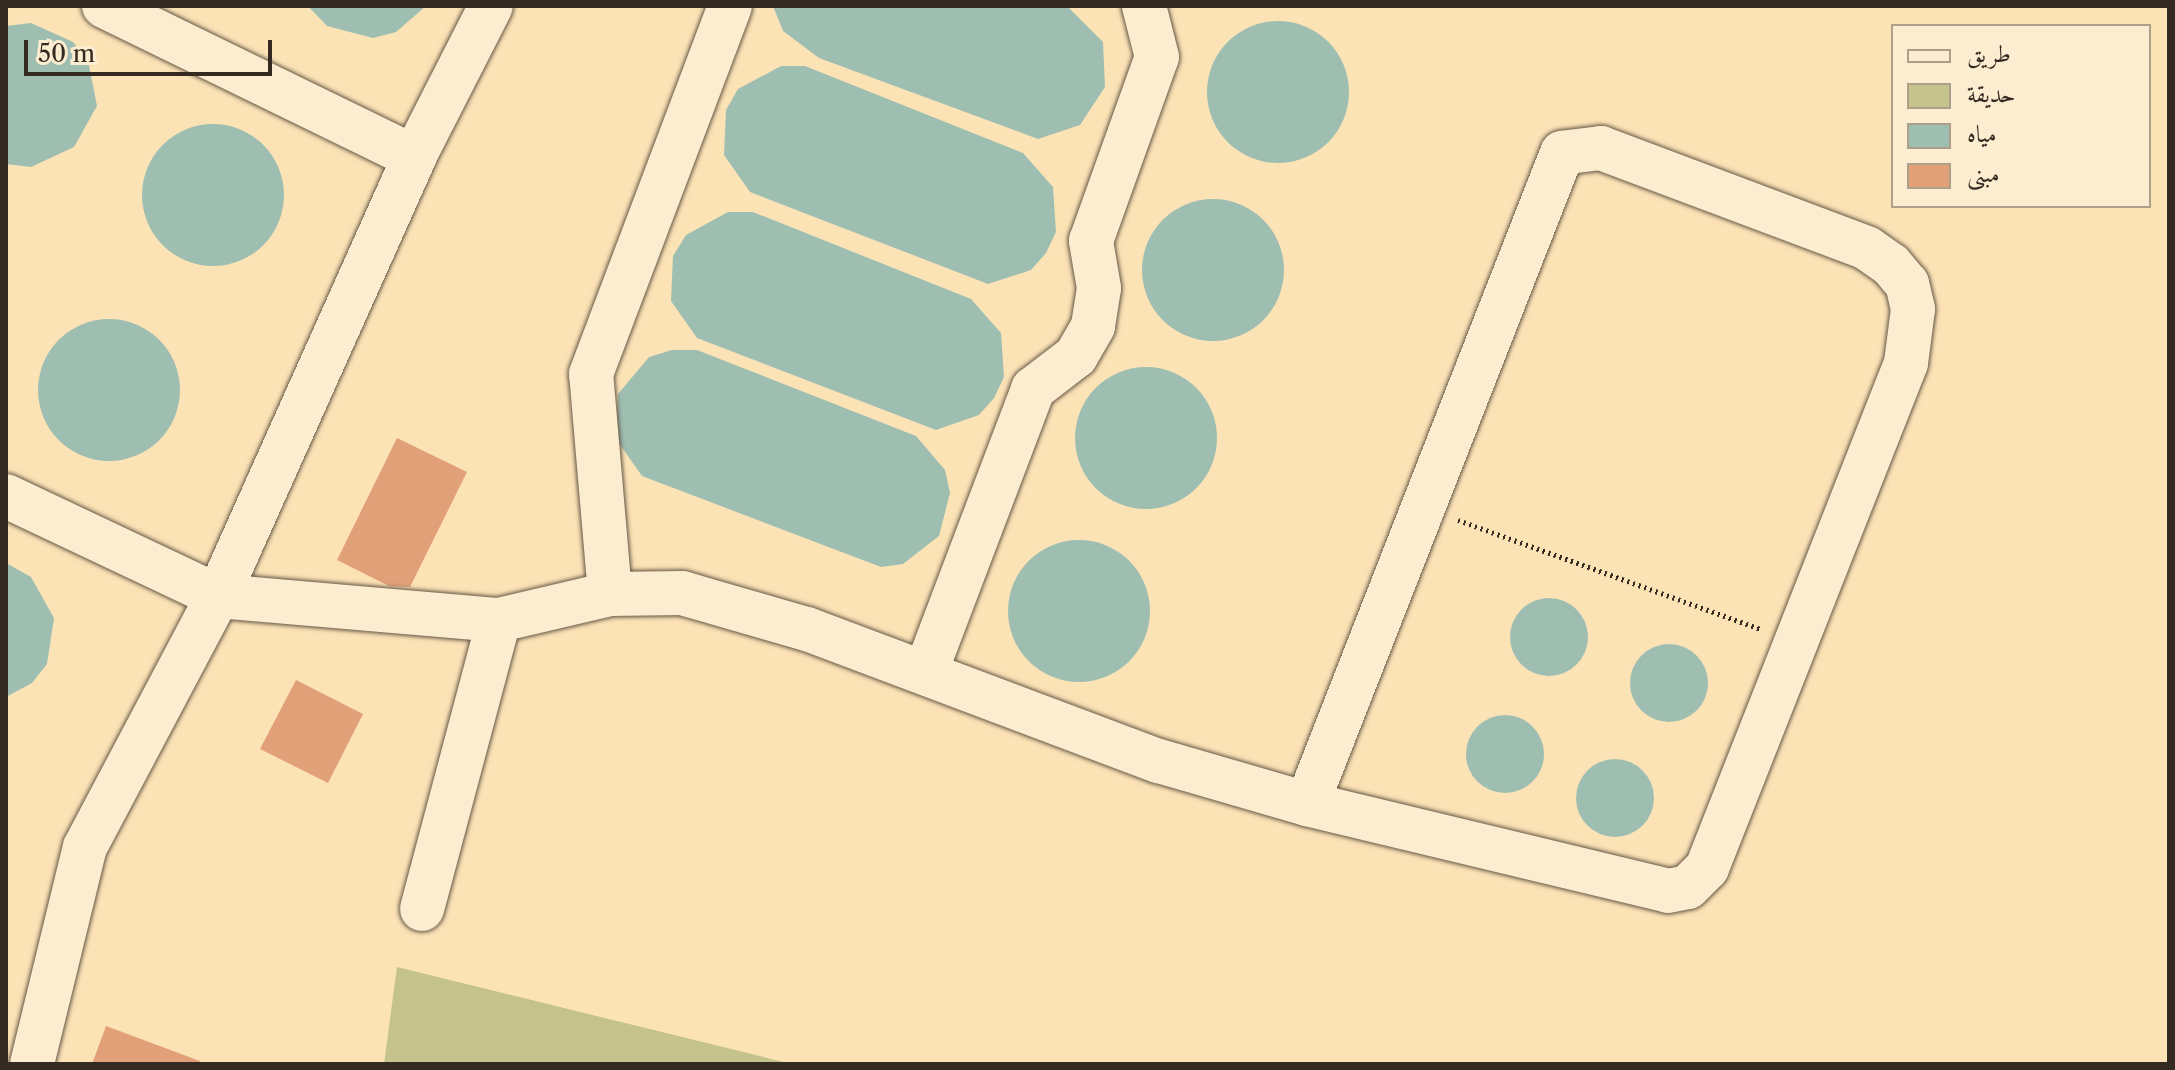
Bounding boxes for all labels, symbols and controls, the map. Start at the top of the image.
scale bar [28,24,276,74]
legend [1891,24,2151,208]
text: 50 m [38,39,95,68]
text: طريق [1967,39,2011,68]
text: حديقة [1967,79,2016,108]
text: مياه [1967,119,1997,148]
text: مبنى [1967,159,2000,188]

